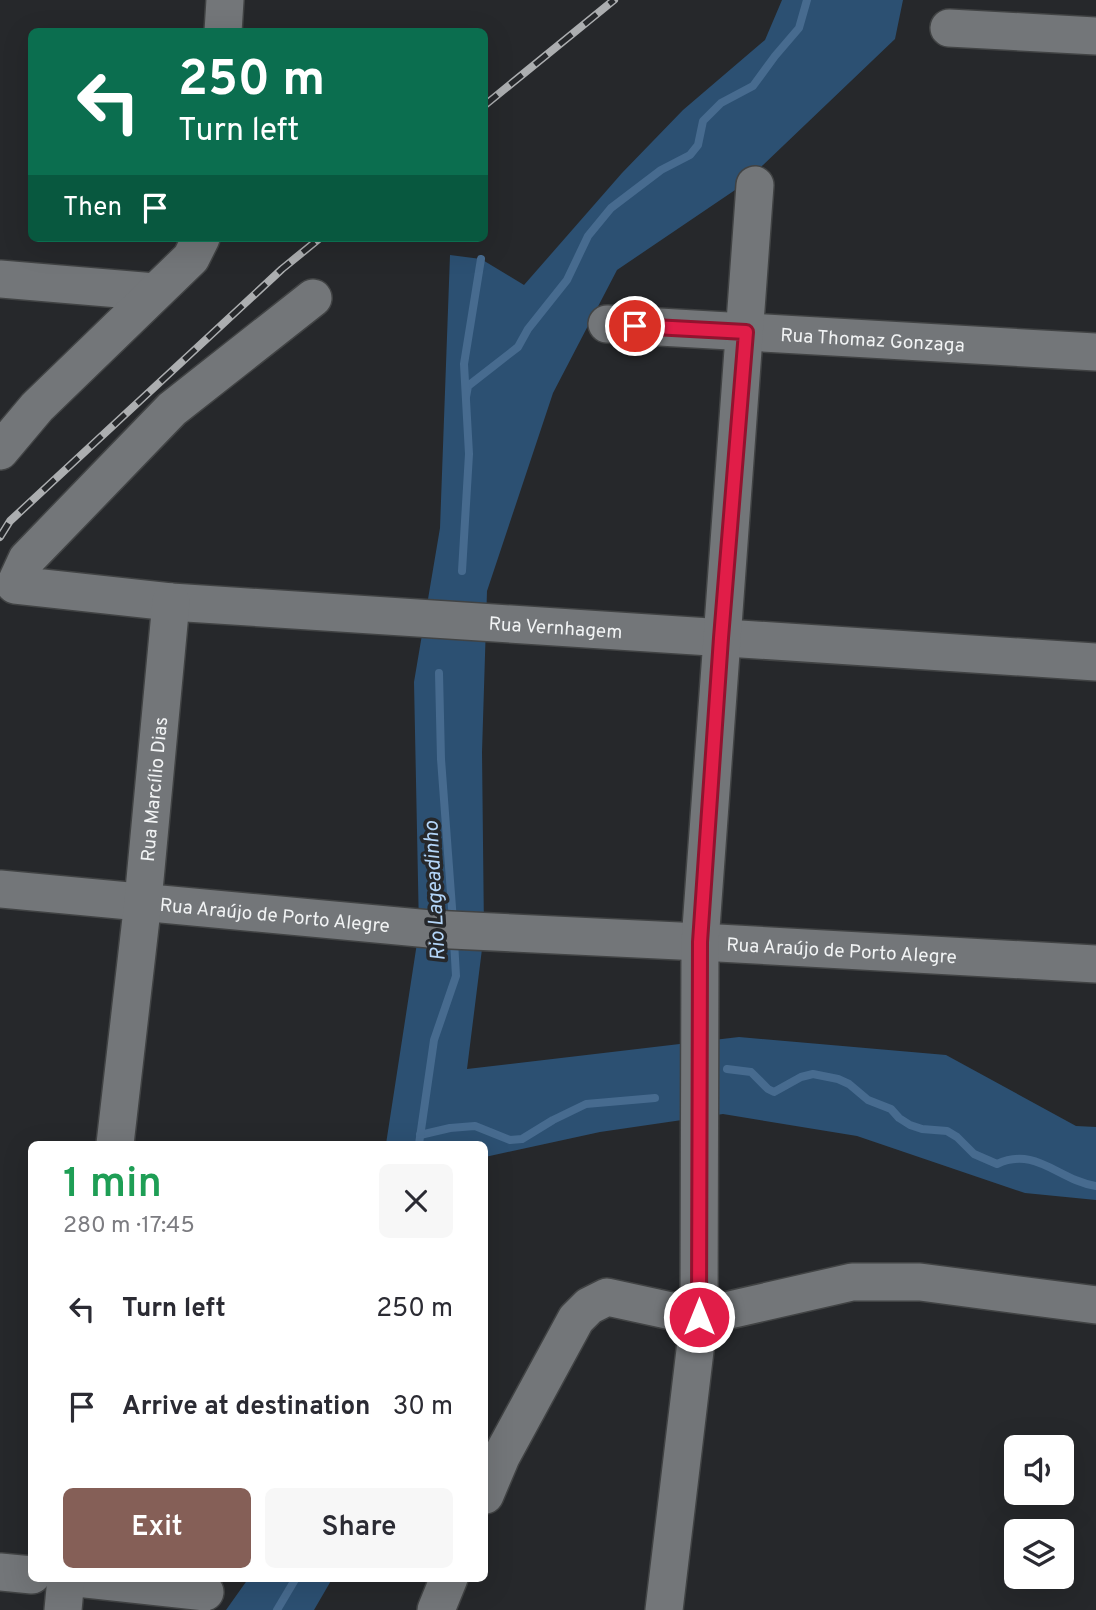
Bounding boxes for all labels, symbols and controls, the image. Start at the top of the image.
text: 250 m [178,51,325,113]
icon: left [63,56,154,147]
text: Turn left [178,112,299,152]
icon: arrive [136,189,174,227]
text: Then [63,192,122,225]
pin [605,296,665,356]
icon: arrive [616,307,654,345]
street label: Rua Thomaz Gonzaga [780,324,965,358]
street label: Rua Vernhagem [488,613,623,645]
street label: Rua Marcílio Dias [137,716,174,863]
water label: Rio Lageadinho [418,819,453,962]
street label: Rua Araújo de Porto Alegre [159,894,391,939]
street label: Rua Araújo de Porto Alegre [726,933,957,970]
text: 1 min [63,1159,162,1212]
button: close [379,1164,453,1238]
text: 280 m · 17:45 [63,1212,195,1241]
position arrow [662,1280,736,1354]
icon: left [63,1290,101,1328]
text: Turn left [122,1293,226,1326]
text: 250 m [376,1293,453,1326]
icon: arrive [63,1388,101,1426]
text: Arrive at destination [122,1391,370,1424]
text: 30 m [393,1391,453,1424]
map controls [1004,1435,1074,1589]
button: sound [1004,1435,1074,1505]
button: Exit [63,1488,251,1568]
button: Share [265,1488,453,1568]
button: layers [1004,1519,1074,1589]

